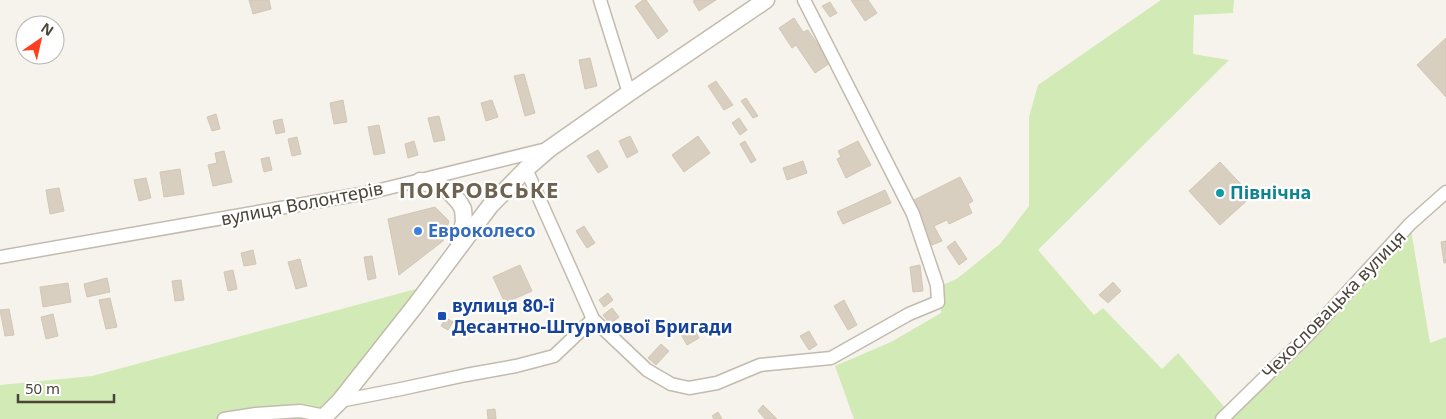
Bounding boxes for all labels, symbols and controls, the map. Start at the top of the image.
north arrow [15,15,65,65]
text: N [38,18,58,40]
district label: ПОКРОВСЬКЕ [399,174,559,204]
street label: вулиця Волонтерів [219,176,385,231]
place label: Північна [1230,180,1311,204]
marker: Північна [1214,187,1226,199]
place label: Евроколесо [428,218,536,242]
marker: Евроколесо [412,225,424,237]
street label: Чехословацька вулиця [1256,225,1411,384]
place label: вулиця 80-ї Десантно-Штурмової Бригади [452,293,733,338]
marker: вулиця 80-ї Десантно-Штурмової Бригади [436,310,448,322]
scale bar [18,372,114,404]
text: 50 m [25,378,60,398]

